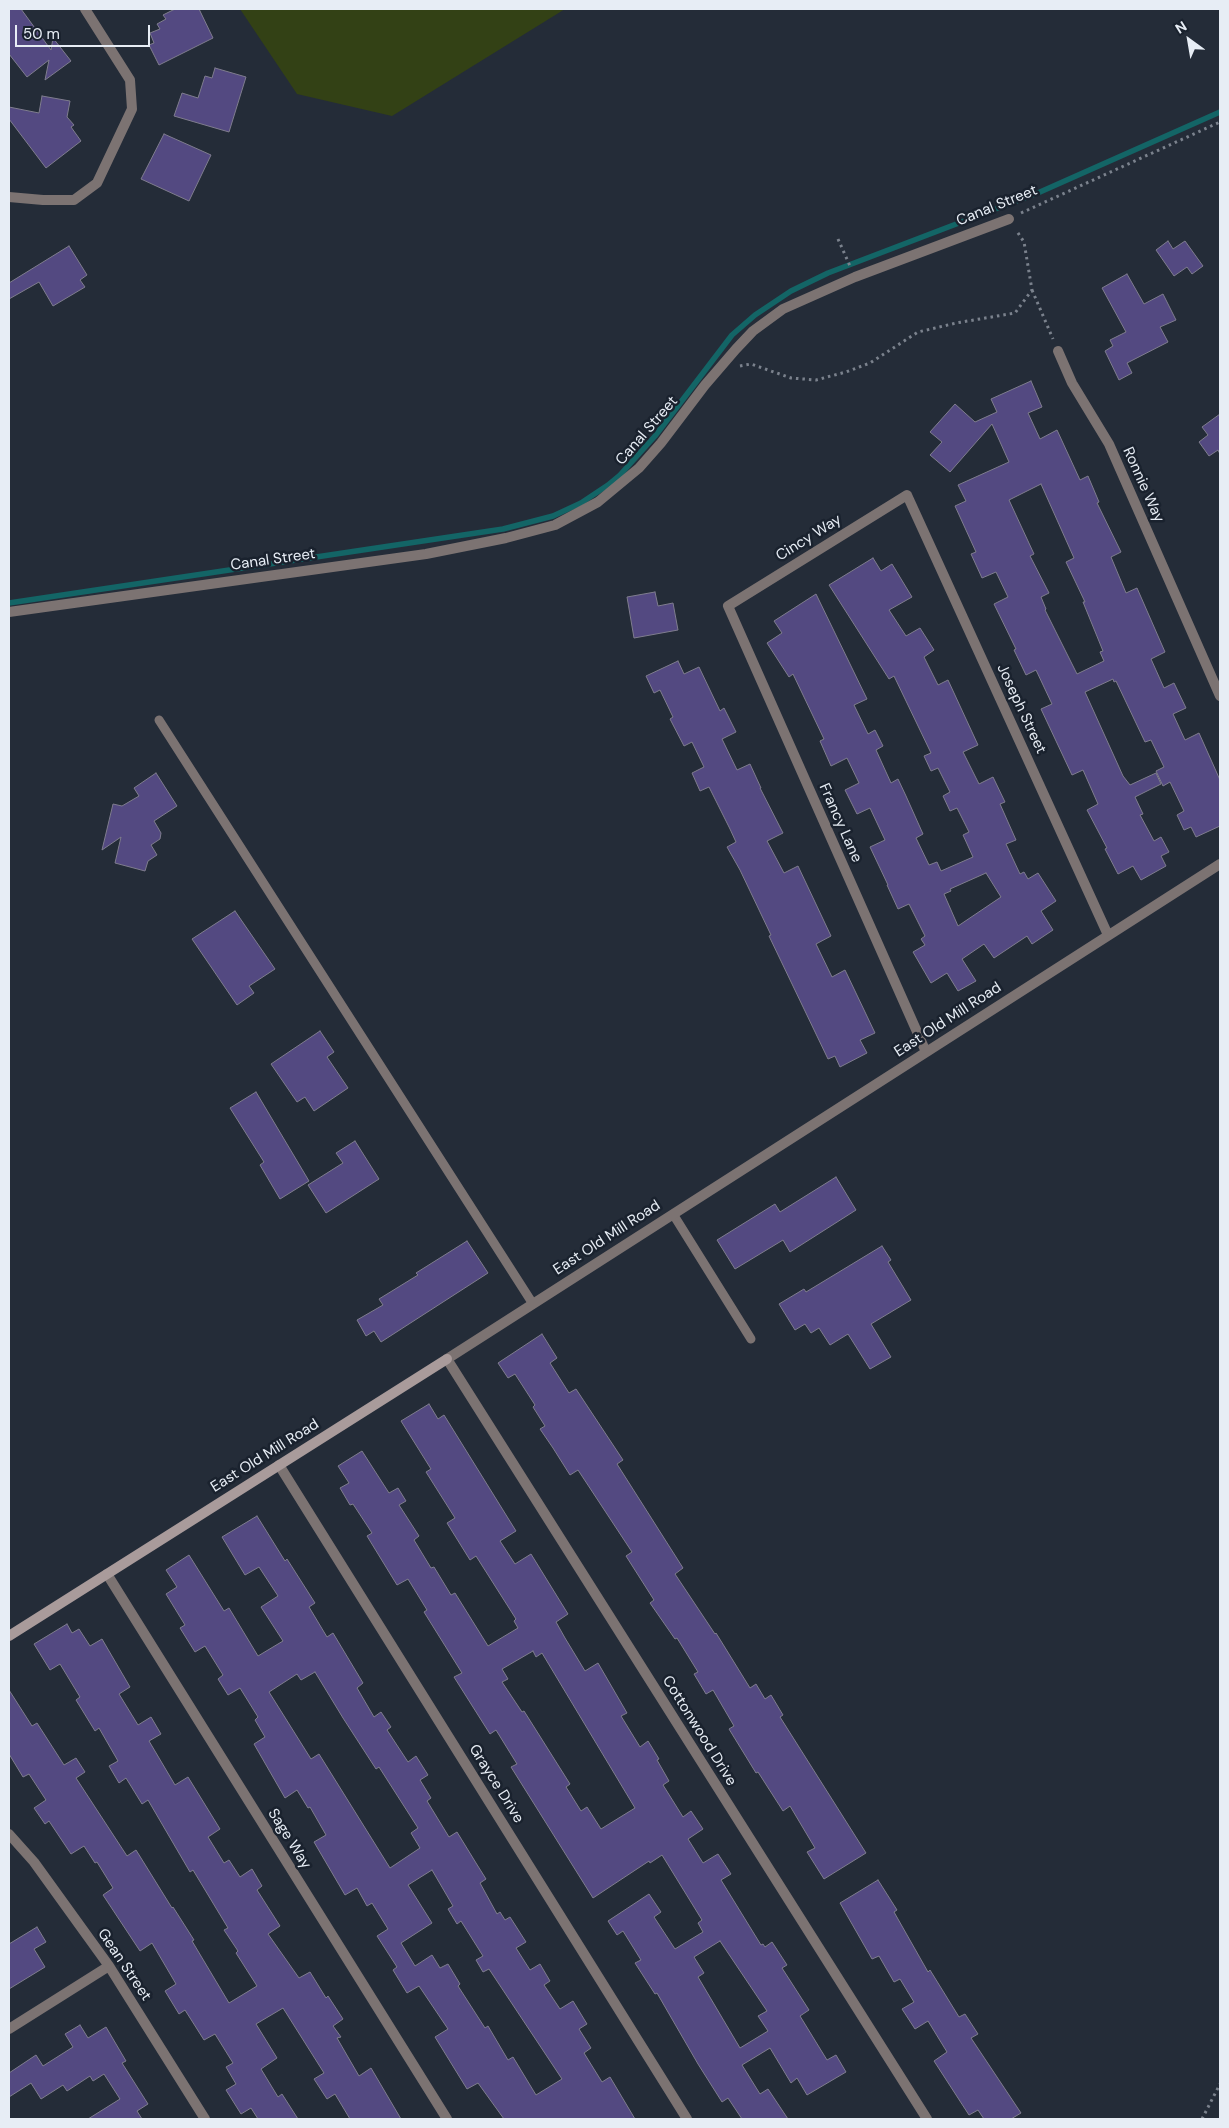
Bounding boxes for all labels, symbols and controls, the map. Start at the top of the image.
scale bar [18,15,152,47]
north arrow [1164,15,1214,65]
text: N [1172,17,1190,38]
text: 50 m [23,24,60,44]
street label: Canal Street [954,182,1040,230]
street label: Canal Street [612,393,682,469]
street label: Ronnie Way [1118,444,1168,526]
street label: Cincy Way [773,511,845,565]
street label: Canal Street [229,545,317,575]
street label: Joseph Street [992,661,1050,757]
street label: Francy Lane [815,781,865,865]
street label: East Old Mill Road [891,979,1005,1061]
street label: East Old Mill Road [550,1197,664,1279]
street label: East Old Mill Road [208,1416,322,1496]
street label: Cottonwood Drive [658,1673,740,1789]
street label: Grayce Drive [465,1741,527,1827]
street label: Sage Way [263,1806,315,1872]
street label: Gean Street [93,1925,155,2005]

